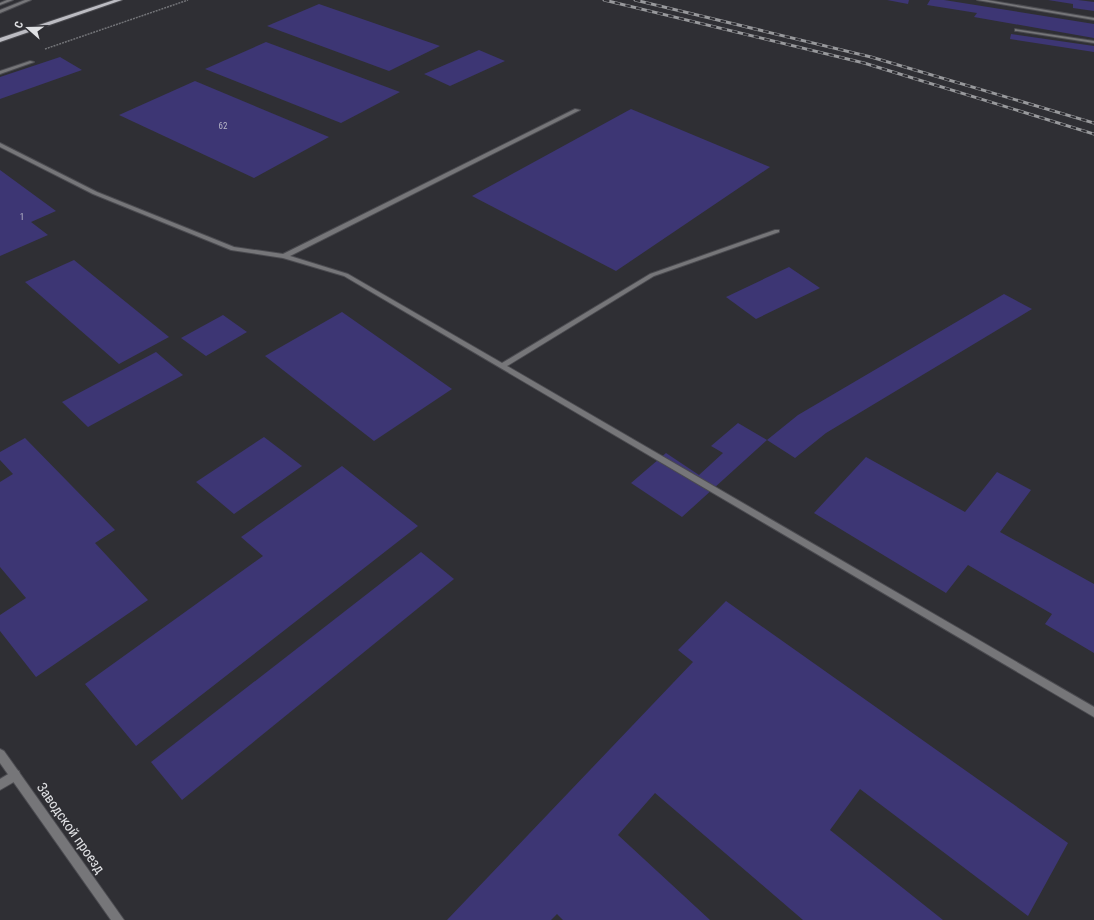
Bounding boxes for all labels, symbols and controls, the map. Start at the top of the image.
north arrow [8,8,48,48]
text: С [12,20,26,30]
house number: 62 [219,121,228,131]
house number: 1 [20,212,24,222]
street label: Заводской проезд [34,780,108,877]

